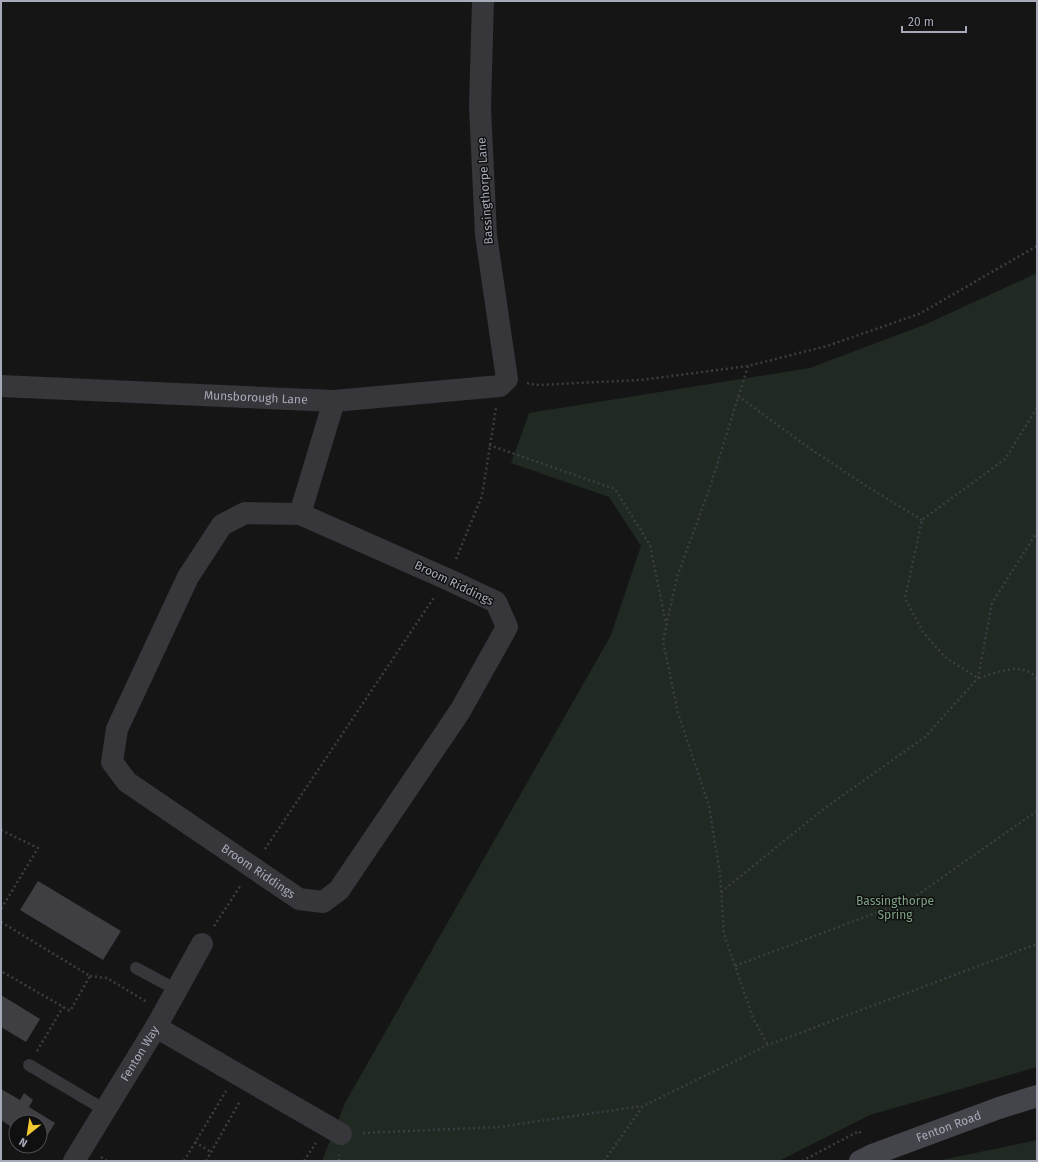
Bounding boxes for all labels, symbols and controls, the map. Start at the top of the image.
scale bar [902,8,966,34]
text: 20 m [908,15,934,29]
street label: Bassingthorpe Lane [474,137,496,245]
street label: Munsborough Lane [204,388,308,407]
street label: Broom Riddings [412,558,496,608]
street label: Broom Riddings [219,841,298,902]
park label: Bassingthorpe Spring [856,894,934,922]
street label: Fenton Way [118,1023,162,1084]
street label: Fenton Road [914,1108,983,1145]
north arrow [8,1114,48,1154]
text: N [17,1135,30,1150]

